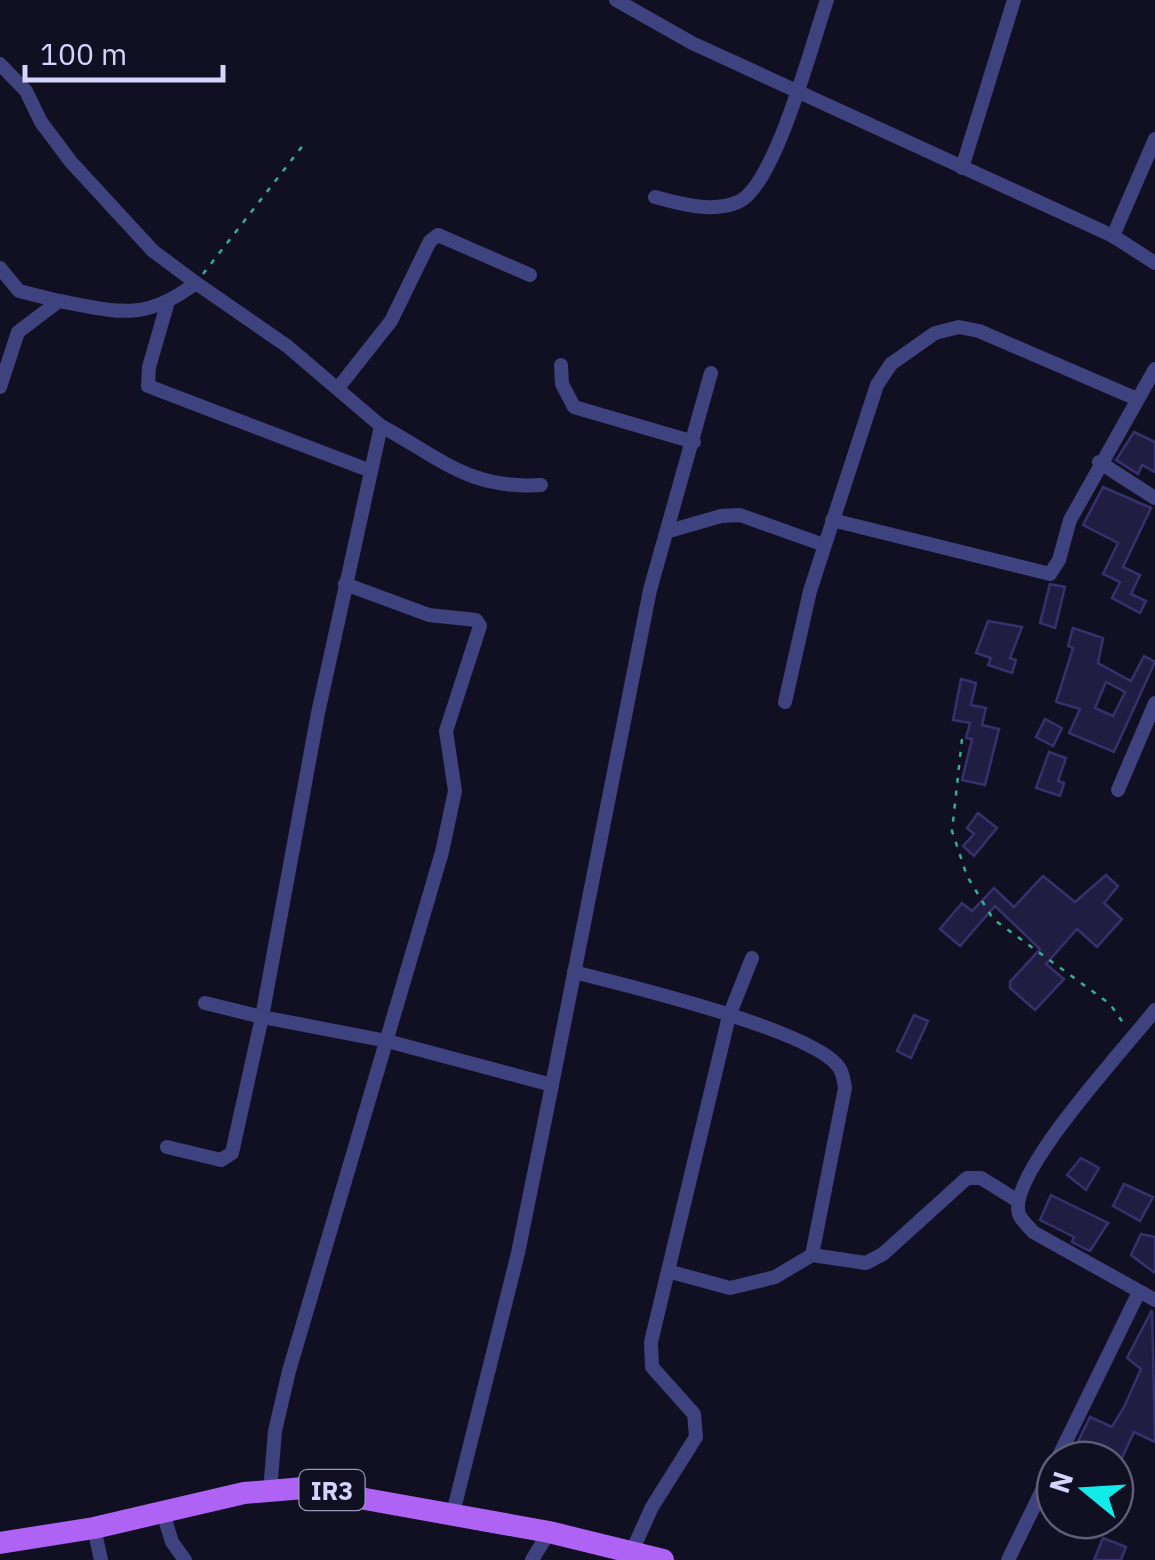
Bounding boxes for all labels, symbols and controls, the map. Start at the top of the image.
scale bar [25,20,222,82]
text: 100 m [40,34,127,73]
north arrow [1035,1440,1135,1540]
text: N [1040,1467,1081,1497]
road number: IR3 [300,1470,364,1510]

